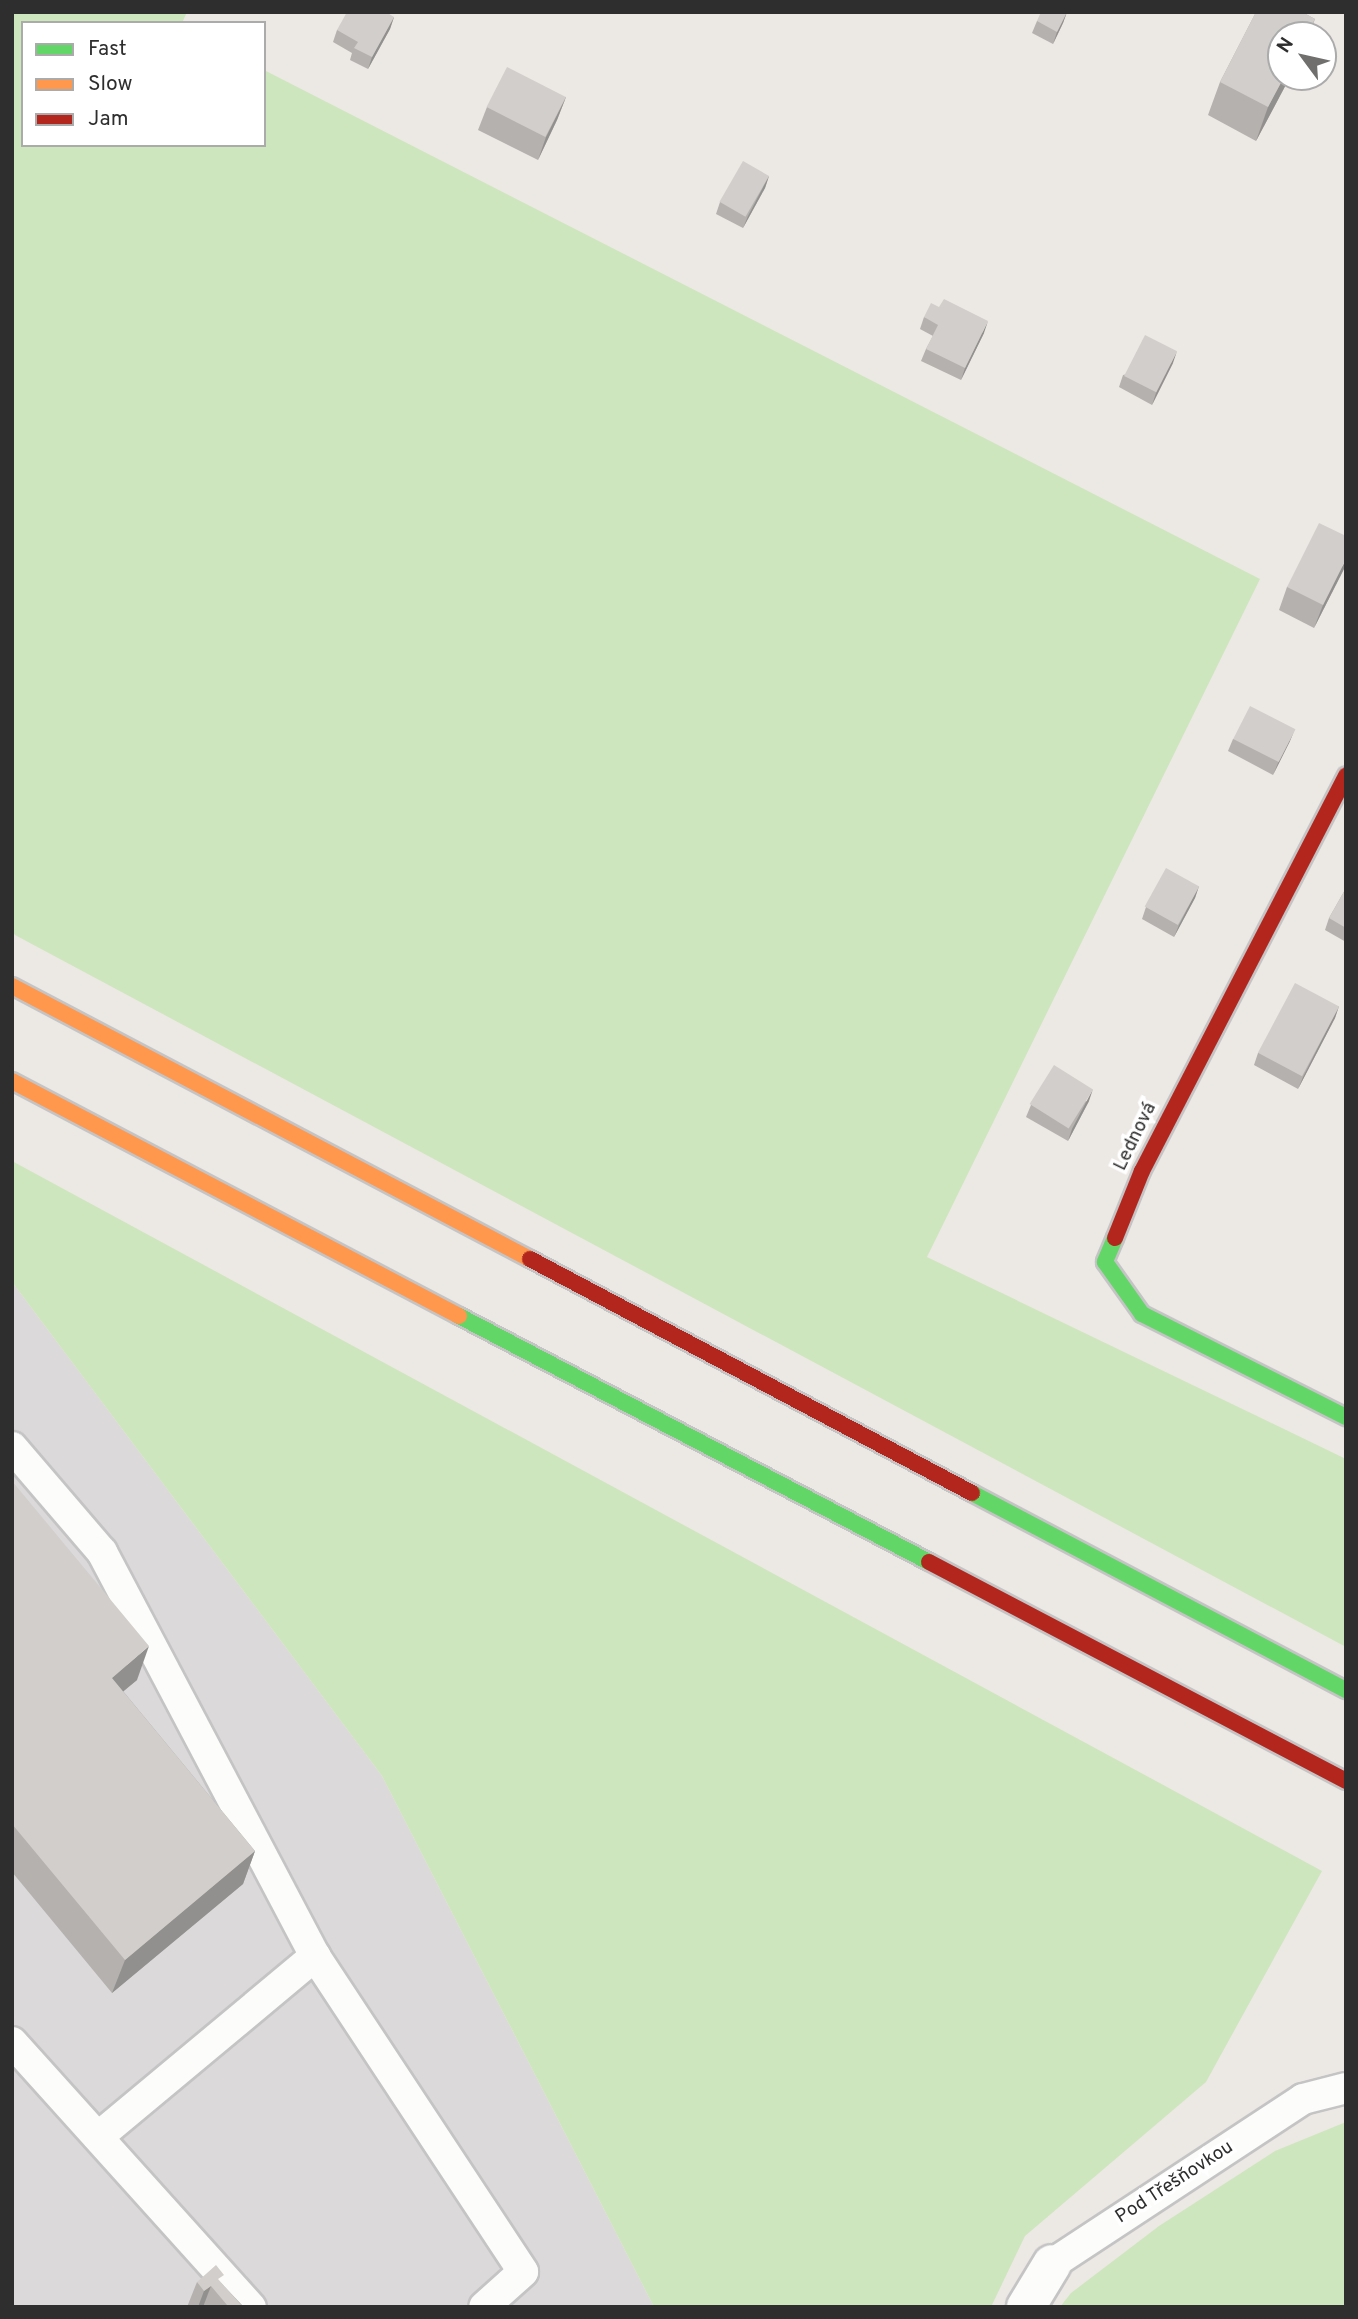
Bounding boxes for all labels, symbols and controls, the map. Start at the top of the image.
legend [21,21,266,147]
north arrow [1267,21,1337,91]
text: N [1272,33,1300,58]
text: Fast [88,36,127,63]
text: Slow [88,71,133,98]
text: Jam [88,106,129,133]
street label: Lednová [1110,1099,1162,1175]
street label: Pod Třešňovkou [1112,2136,1238,2230]

